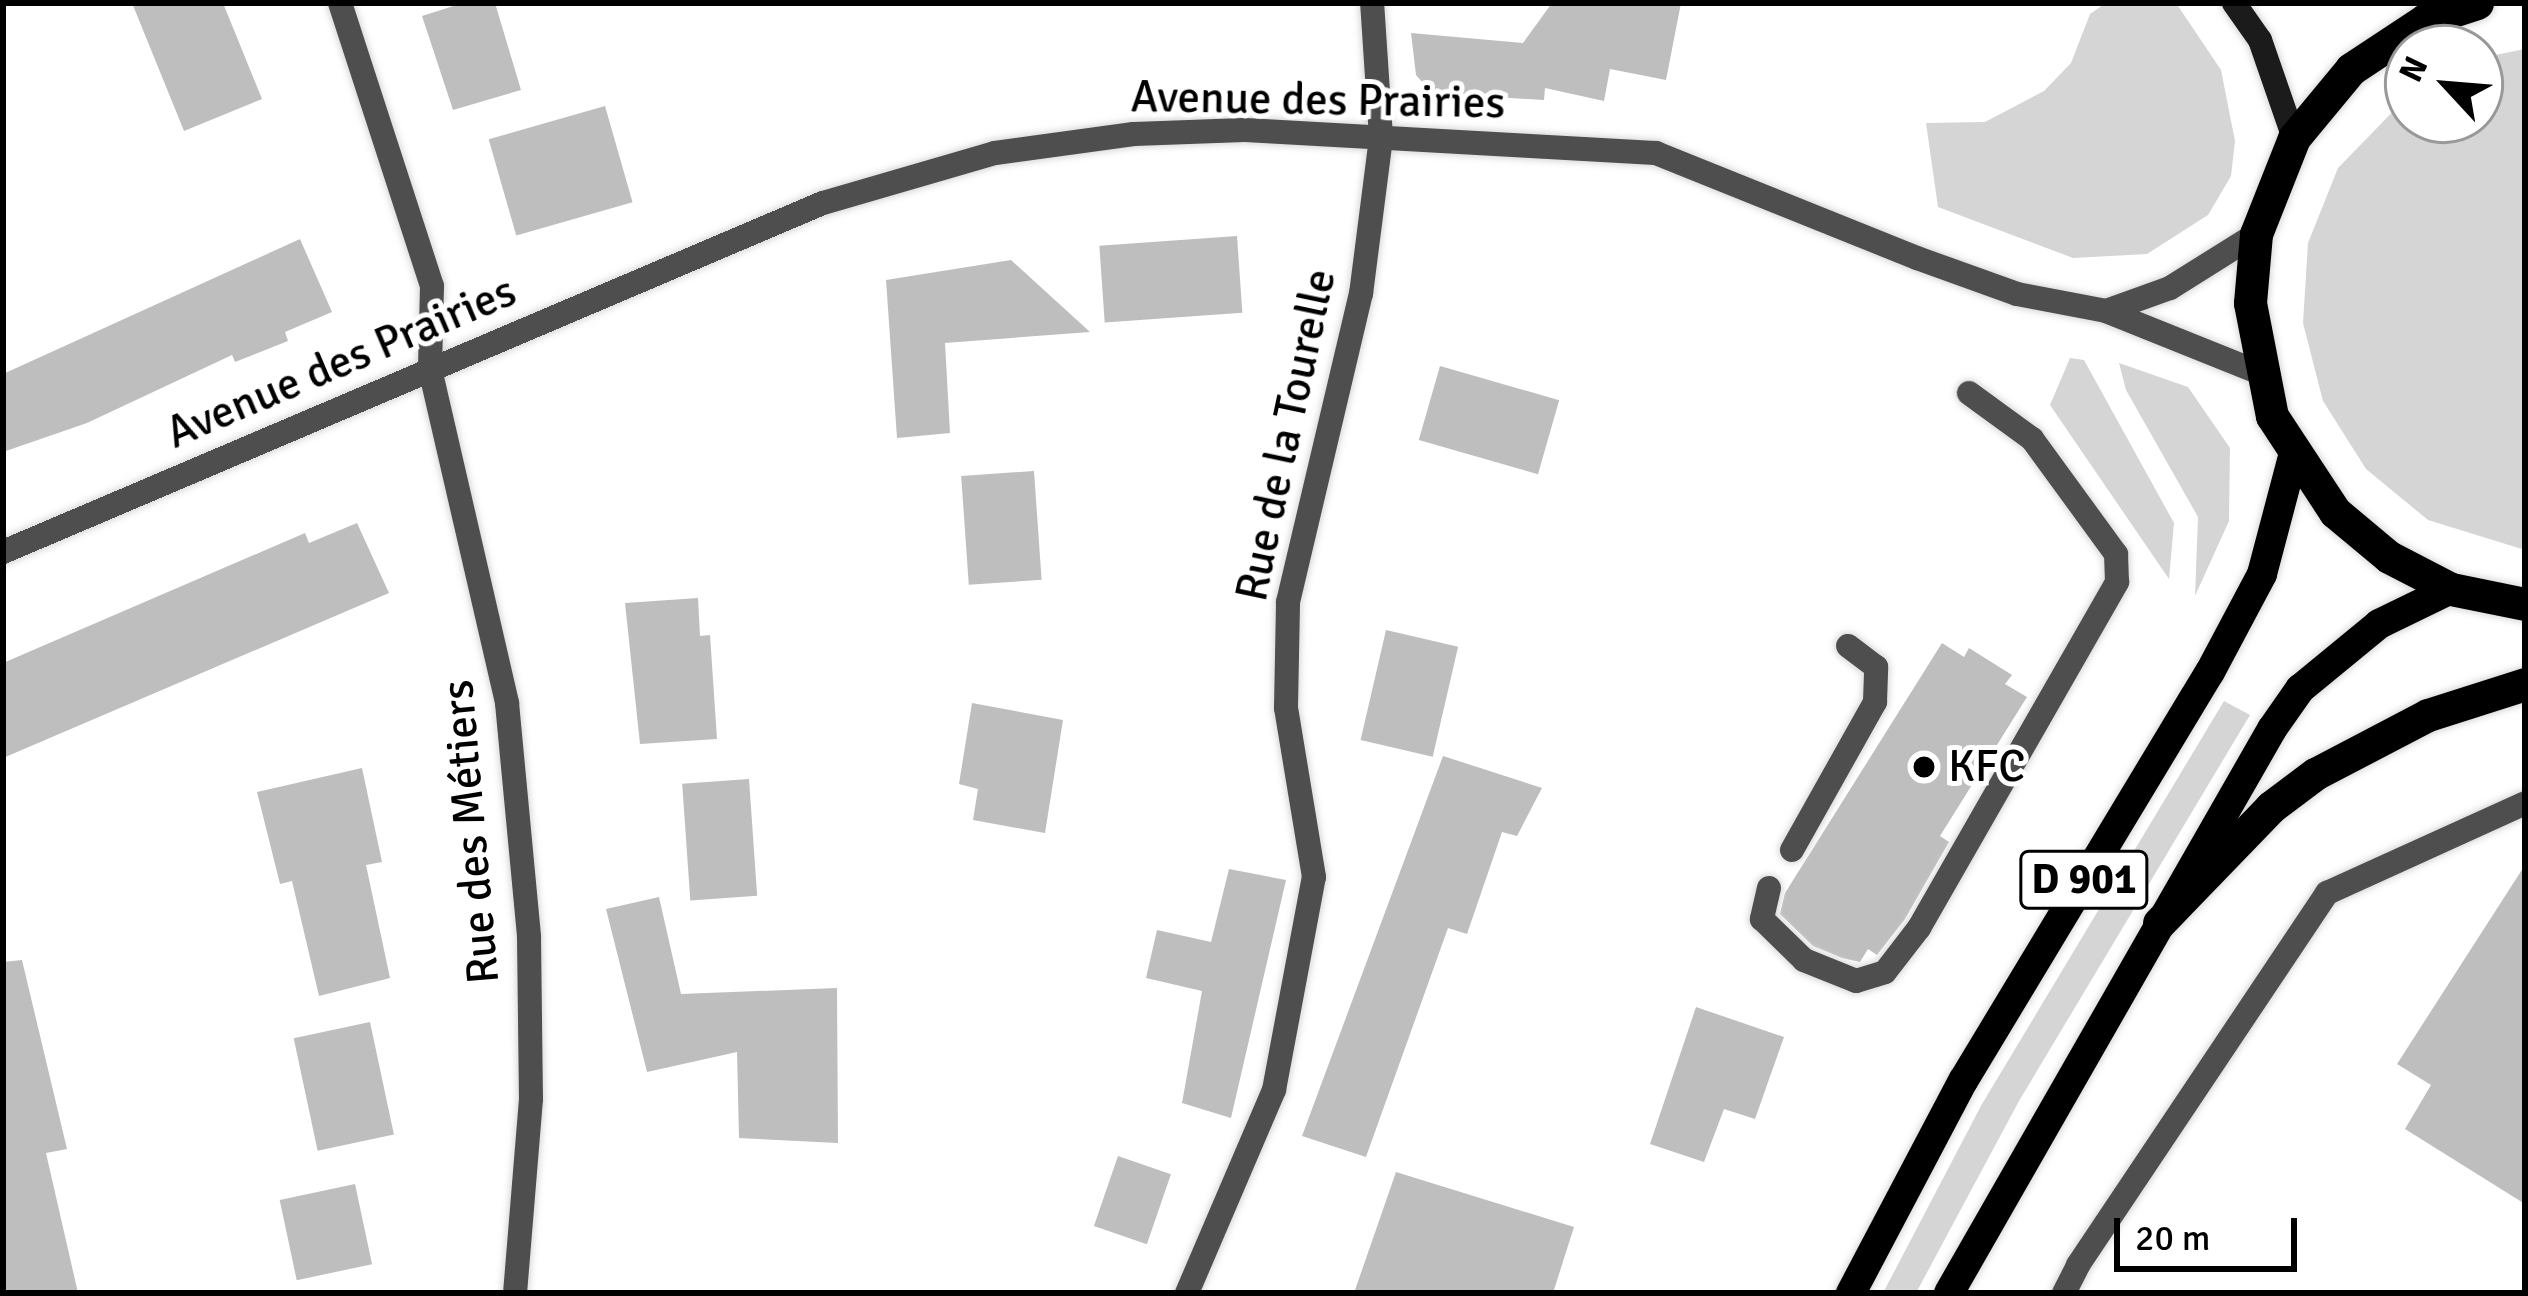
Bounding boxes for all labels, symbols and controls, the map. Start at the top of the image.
north arrow [2384,24,2504,144]
text: N [2390,50,2437,89]
street label: Avenue des Prairies [1130,70,1506,130]
street label: Avenue des Prairies [158,264,524,460]
street label: Rue de la Tourelle [1224,264,1348,606]
street label: Rue des Métiers [431,678,511,986]
place label: KFC [1948,740,2025,794]
marker: KFC [1911,754,1937,780]
road number: D 901 [2018,844,2150,916]
scale bar [2120,1194,2303,1268]
text: 20 m [2135,1216,2211,1261]

